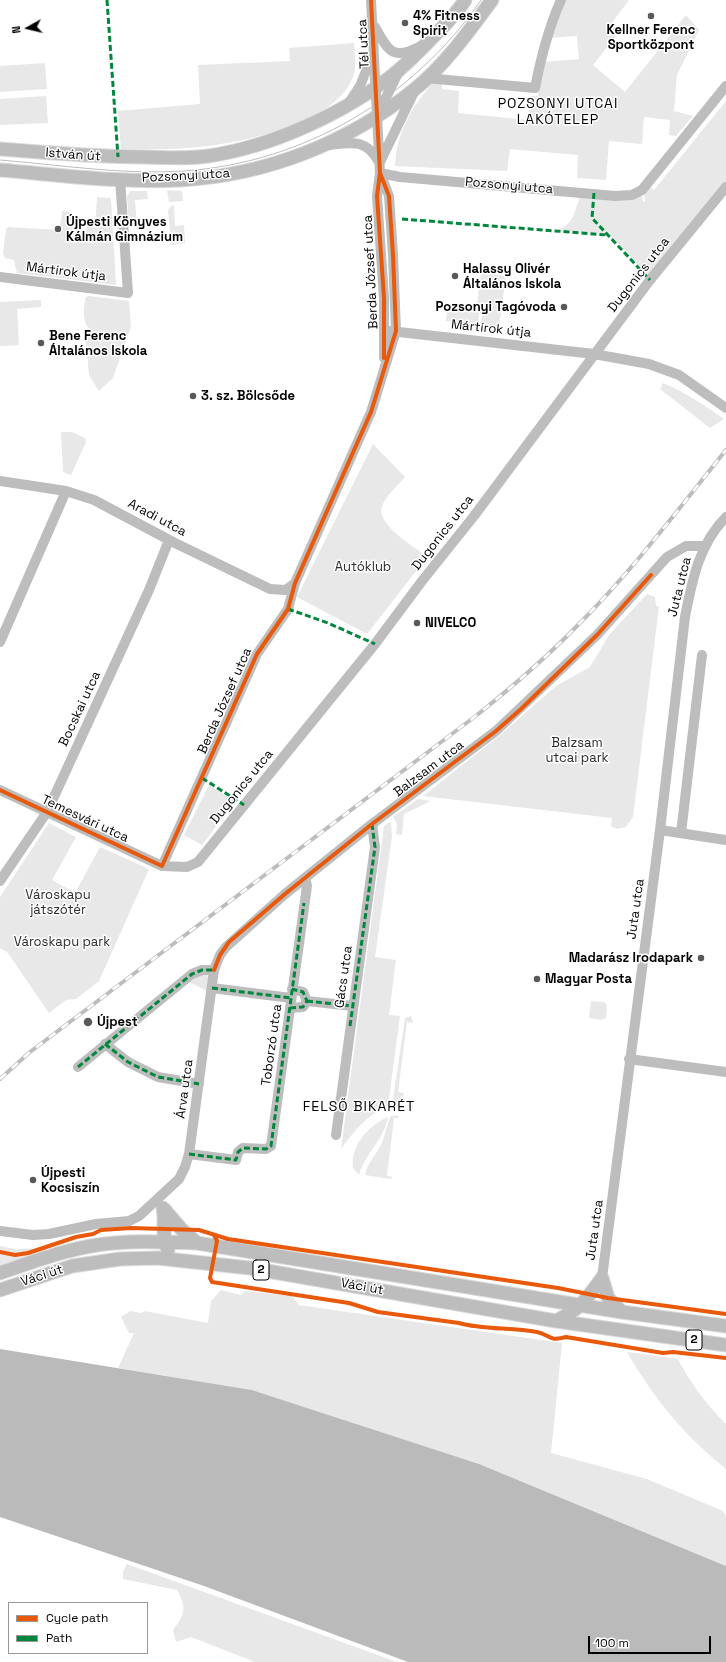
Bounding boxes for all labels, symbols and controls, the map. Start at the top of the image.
north arrow [8,8,48,48]
place label: 4% Fitness Spirit [413,8,480,39]
marker: Kellner Ferenc Sportközpont [646,11,656,21]
marker: 4% Fitness Spirit [400,18,410,28]
street label: Tél utca [355,19,373,69]
place label: Kellner Ferenc Sportközpont [607,22,695,53]
text: N [9,25,24,34]
district label: POZSONYI UTCAI LAKÓTELEP [498,96,618,128]
street label: István út [45,145,101,165]
street label: Pozsonyi utca [141,166,231,186]
street label: Pozsonyi utca [464,174,554,198]
place label: Újpesti Könyves Kálmán Gimnázium [66,214,183,245]
street label: Berda József utca [360,214,382,330]
marker: Újpesti Könyves Kálmán Gimnázium [53,224,63,234]
street label: Dugonics utca [605,234,673,316]
street label: Mártírok útja [25,259,107,285]
place label: Halassy Olivér Általános Iskola [463,261,561,292]
marker: Halassy Olivér Általános Iskola [450,271,460,281]
place label: Pozsonyi Tagóvoda [436,299,556,315]
marker: Pozsonyi Tagóvoda [559,302,569,312]
street label: Mártírok útja [450,317,532,341]
place label: Bene Ferenc Általános Iskola [49,328,147,359]
marker: Bene Ferenc Általános Iskola [36,338,46,348]
place label: 3. sz. Bölcsőde [201,388,295,404]
marker: 3. sz. Bölcsőde [188,391,198,401]
street label: Dugonics utca [409,492,477,574]
street label: Aradi utca [125,496,189,540]
street label: Juta utca [665,555,695,619]
park label: Autóklub [335,559,391,575]
place label: NIVELCO [425,615,476,631]
marker: NIVELCO [412,618,422,628]
street label: Berda József utca [195,646,255,756]
street label: Bocskai utca [56,669,104,749]
park label: Balzsam utcai park [545,735,609,766]
street label: Balzsam utca [391,738,467,800]
street label: Dugonics utca [207,747,277,827]
street label: Temesvári utca [39,792,131,846]
street label: Juta utca [624,878,648,940]
park label: Városkapu játszótér [25,887,91,918]
park label: Városkapu park [14,934,110,950]
street label: Gács utca [332,945,356,1009]
place label: Madarász Irodapark [569,950,693,966]
marker: Madarász Irodapark [696,953,706,963]
place label: Magyar Posta [545,971,632,987]
marker: Magyar Posta [532,974,542,984]
street label: Toborzó utca [259,1003,285,1087]
place label: Újpest [97,1014,138,1030]
marker: Újpest [82,1016,94,1028]
street label: Árva utca [173,1058,197,1120]
district label: FELSŐ BIKARÉT [303,1099,415,1115]
place label: Újpesti Kocsiszín [41,1165,100,1196]
marker: Újpesti Kocsiszín [28,1175,38,1185]
street label: Juta utca [583,1199,607,1261]
road number: 2 [253,1260,269,1280]
street label: Váci út [19,1262,65,1290]
street label: Váci út [339,1276,385,1298]
road number: 2 [686,1330,702,1350]
legend [8,1602,148,1654]
text: Cycle path [46,1610,108,1626]
scale bar [590,1628,713,1654]
text: Path [46,1630,72,1646]
text: 100 m [595,1635,629,1651]

